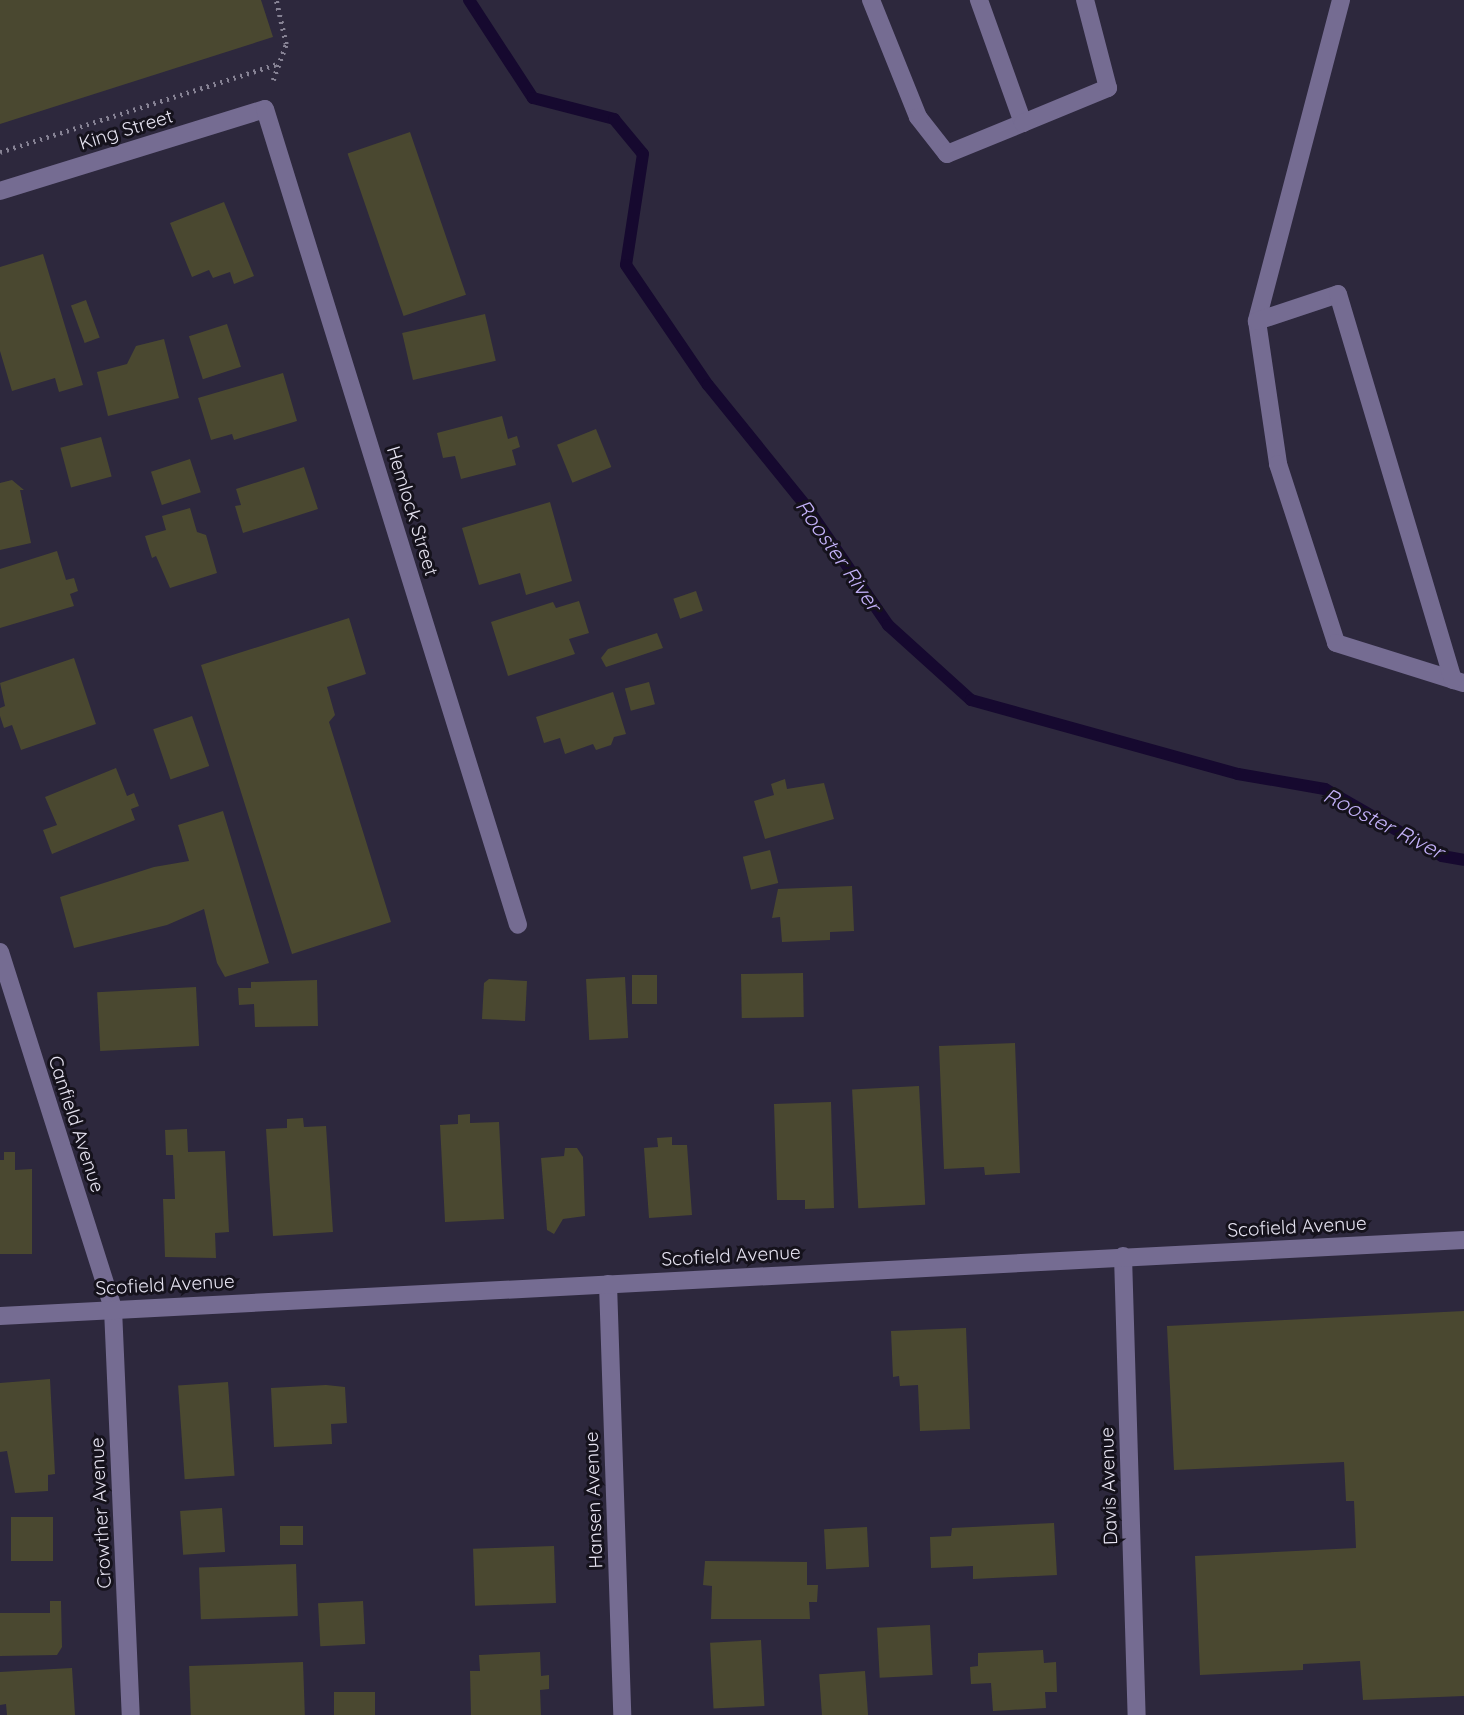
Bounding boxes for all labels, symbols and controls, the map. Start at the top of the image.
street label: King Street [76,105,176,155]
street label: Hemlock Street [381,443,443,579]
water label: Rooster River [791,494,887,616]
water label: Rooster River [1320,782,1448,864]
street label: Canfield Avenue [43,1053,109,1195]
street label: Scofield Avenue [1227,1212,1367,1242]
street label: Scofield Avenue [661,1241,801,1271]
street label: Scofield Avenue [95,1270,235,1300]
street label: Davis Avenue [1096,1427,1122,1545]
street label: Hansen Avenue [580,1431,608,1569]
street label: Crowther Avenue [86,1437,116,1589]

